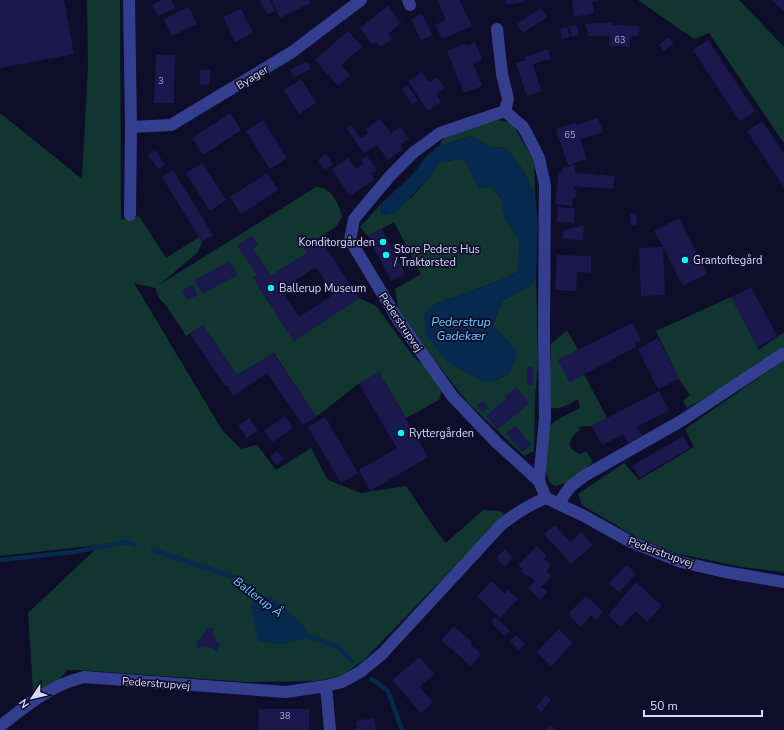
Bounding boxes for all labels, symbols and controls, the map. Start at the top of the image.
house number: 63 [615,34,625,46]
street label: Byager [233,62,271,93]
house number: 3 [158,75,164,87]
house number: 65 [565,129,575,141]
place label: Konditorgården [298,235,375,250]
marker: Konditorgården [378,237,388,247]
place label: Store Peders Hus / Traktørsted [393,242,480,270]
marker: Store Peders Hus / Traktørsted [381,250,391,260]
place label: Grantoftegård [693,253,762,268]
marker: Grantoftegård [680,255,690,265]
place label: Ballerup Museum [279,281,366,296]
marker: Ballerup Museum [266,283,276,293]
street label: Pederstrupvej [375,290,426,355]
water label: Pederstrup Gadekær [431,314,491,344]
place label: Ryttergården [409,426,474,441]
marker: Ryttergården [396,428,406,438]
street label: Pederstrupvej [626,534,695,571]
water label: Ballerup Å [230,573,286,621]
street label: Pederstrupvej [121,674,191,693]
north arrow [12,678,52,718]
scale bar [644,692,762,718]
text: N [16,696,33,711]
text: 50 m [650,698,678,714]
house number: 38 [280,710,290,722]

